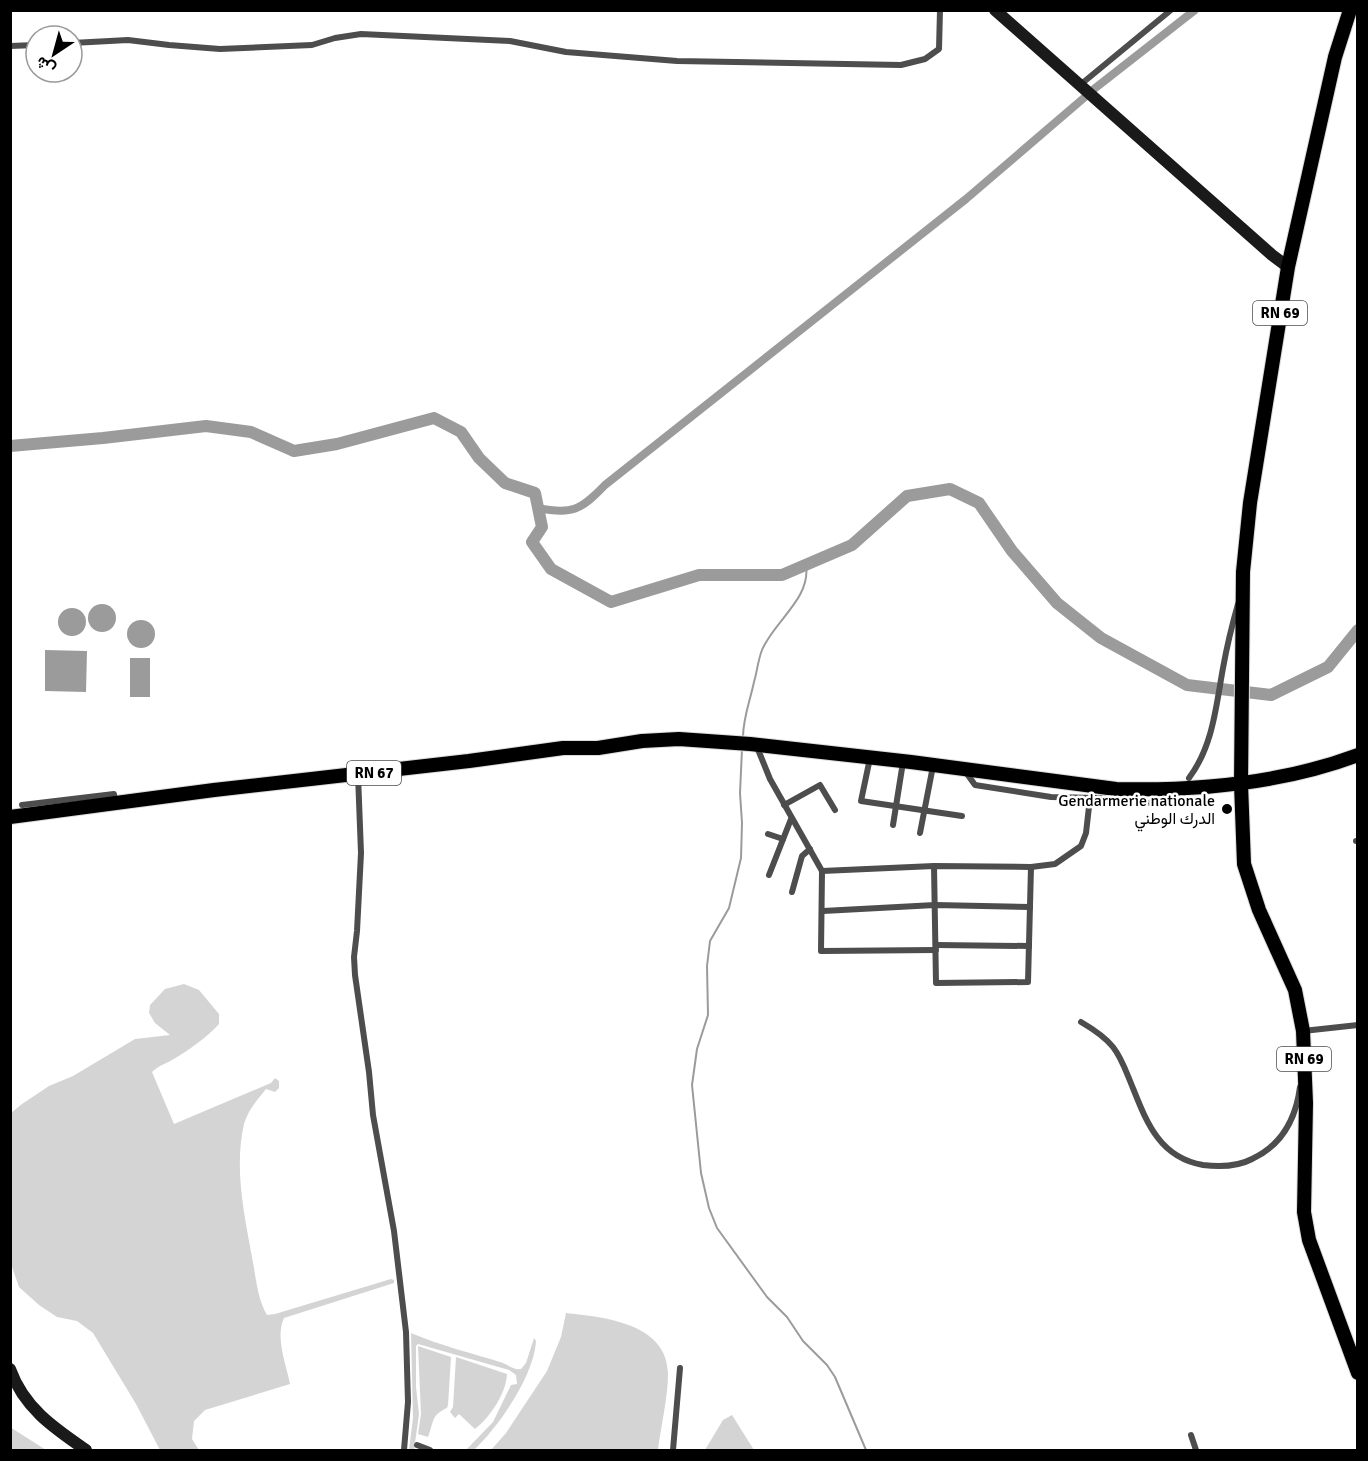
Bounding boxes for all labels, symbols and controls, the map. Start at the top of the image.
north arrow [24,24,84,84]
text: ش [32,52,59,79]
road number: RN 69 [1253,301,1307,325]
road number: RN 67 [347,761,401,785]
place label: Gendarmerie nationale الدرك الوطني [1058,791,1215,832]
marker: Gendarmerie nationale الدرك الوطني [1220,802,1234,816]
road number: RN 69 [1277,1047,1331,1071]

